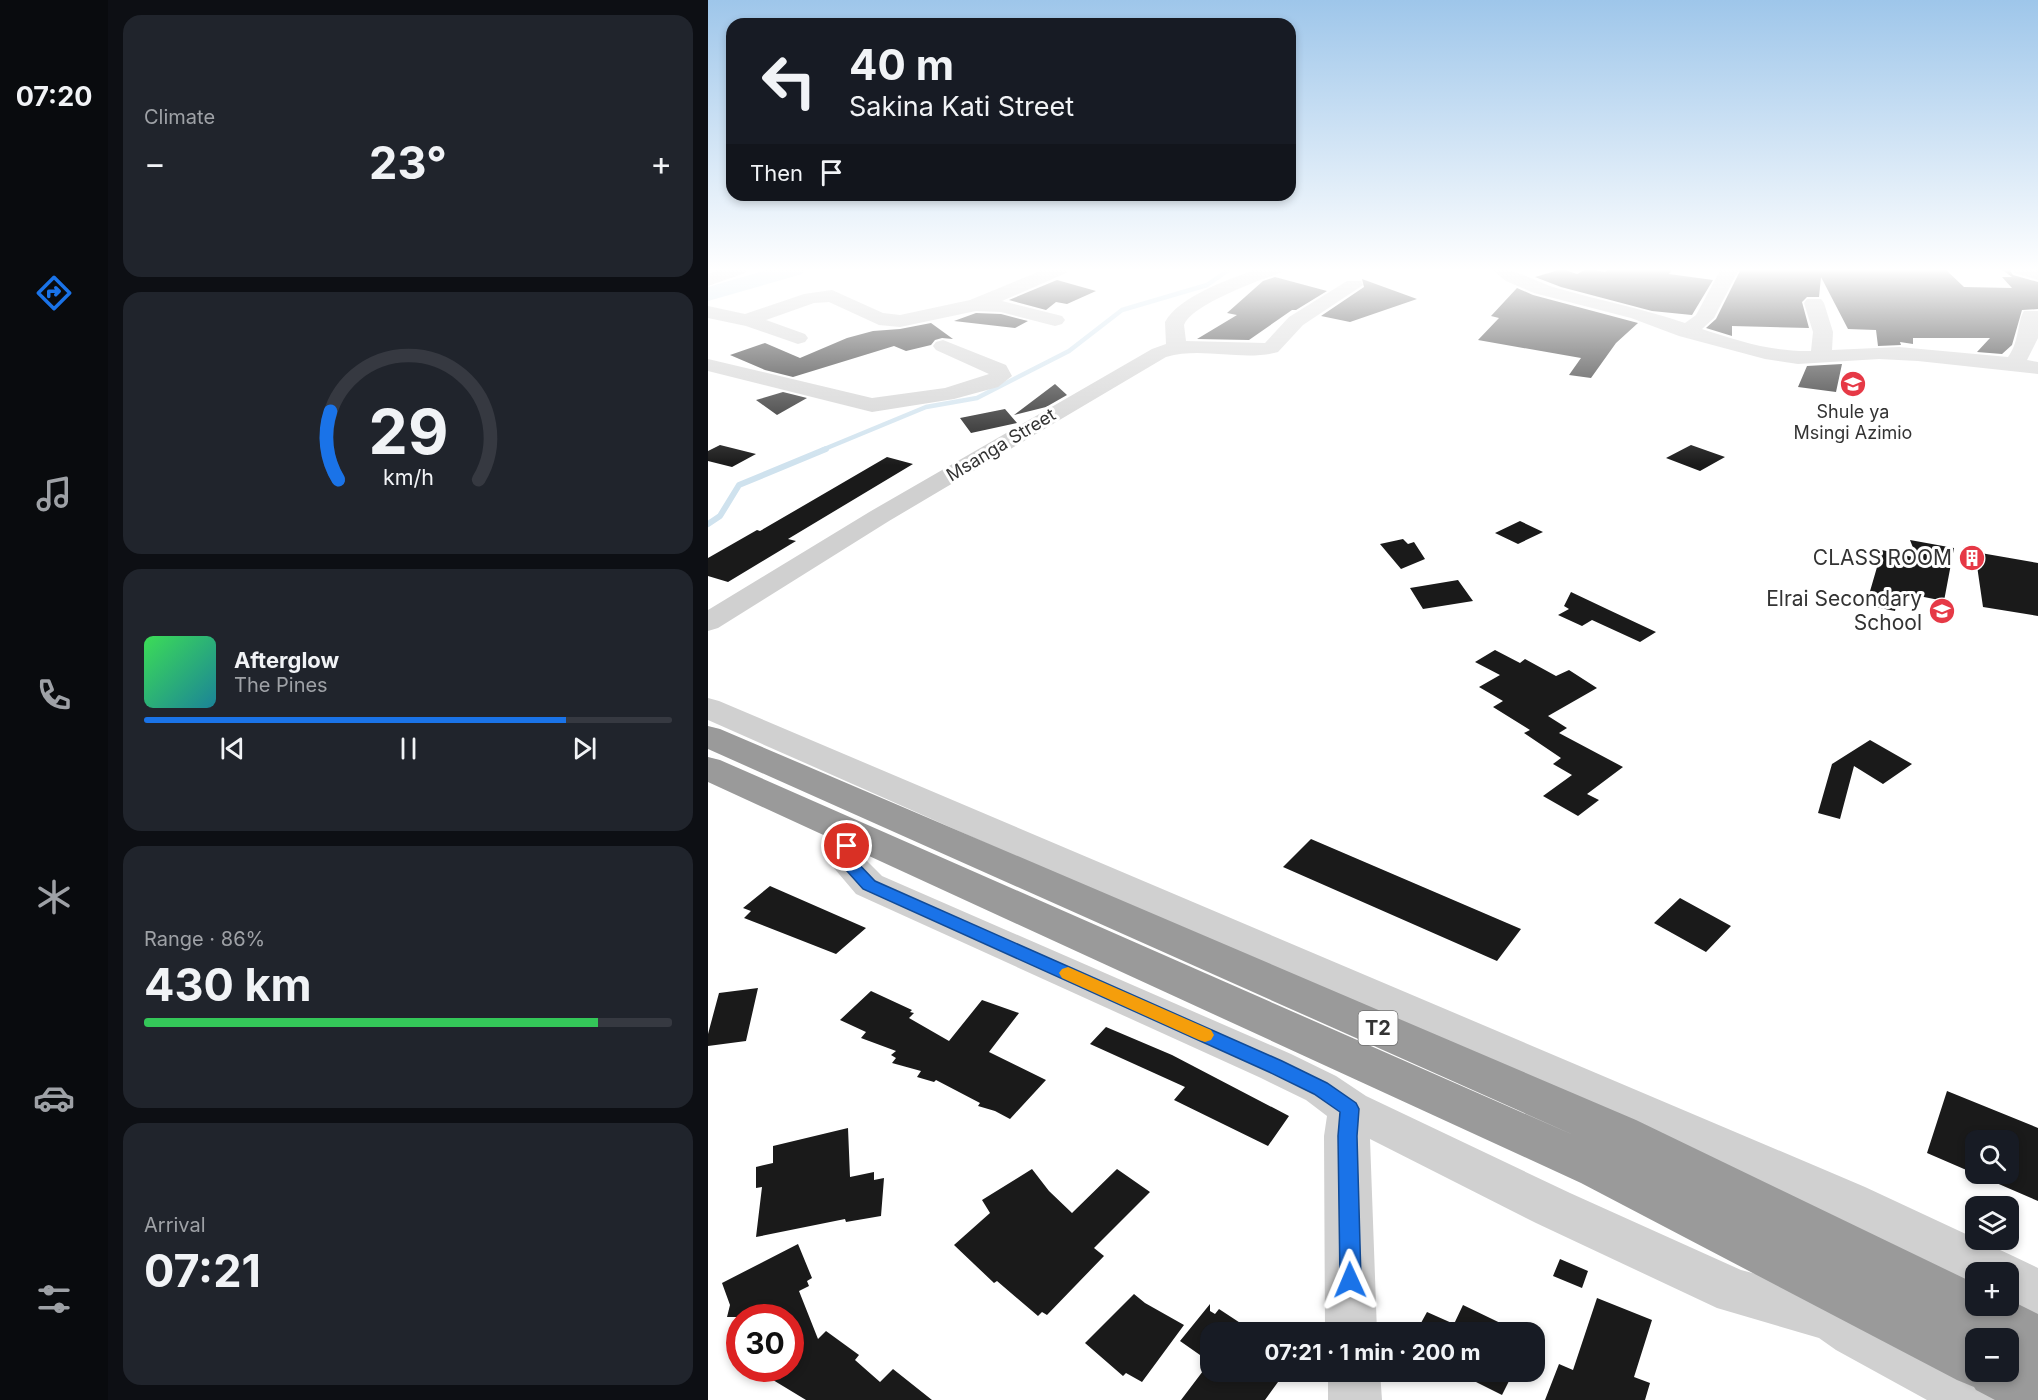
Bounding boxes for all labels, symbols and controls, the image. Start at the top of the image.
text: 40 m [849,39,954,90]
icon: left [750,42,828,120]
text: 07:20 [16,80,92,113]
text: Sakina Kati Street [849,90,1074,123]
text: Climate [144,105,215,129]
text: 23° [369,135,447,190]
text: − [144,143,166,183]
text: + [650,143,672,183]
icon: arrive [815,156,848,189]
text: Then [750,160,803,186]
icon: directions [33,272,75,314]
school or university icon: Shule ya Msingi Azimio [1838,369,1868,399]
text: 29 [368,394,448,469]
place label: Shule ya Msingi Azimio [1794,401,1912,443]
street label: Msanga Street [942,404,1059,485]
text: km/h [383,464,433,490]
icon: music [33,473,75,515]
building icon: CLASS ROOM [1957,543,1987,573]
place label: CLASS ROOM [1813,545,1952,570]
place label: Elrai Secondary School [1766,586,1922,635]
school or university icon: Elrai Secondary School [1927,596,1957,626]
text: Afterglow [234,647,339,673]
text: The Pines [234,673,328,697]
icon: phone [33,674,75,716]
icon: previous [216,732,249,765]
icon: pause [392,732,425,765]
icon: next [568,732,601,765]
pin [821,820,872,871]
icon: arrive [830,829,863,862]
icon: climate [33,876,75,918]
text: Range · 86% [144,927,265,951]
text: 430 km [144,957,312,1012]
road number: T2 [1358,1011,1398,1045]
icon: car [33,1077,75,1119]
map controls [1965,1130,2019,1382]
button: search [1965,1130,2019,1184]
button: layers [1965,1196,2019,1250]
text: Arrival [144,1213,206,1237]
text: 07:21 [144,1243,261,1298]
position arrow [1318,1248,1382,1312]
button: + [1965,1262,2019,1316]
icon: filters [33,1278,75,1320]
speed limit sign: 30 [726,1304,804,1382]
button: − [1965,1328,2019,1382]
text: 07:21 · 1 min · 200 m [1265,1339,1480,1365]

